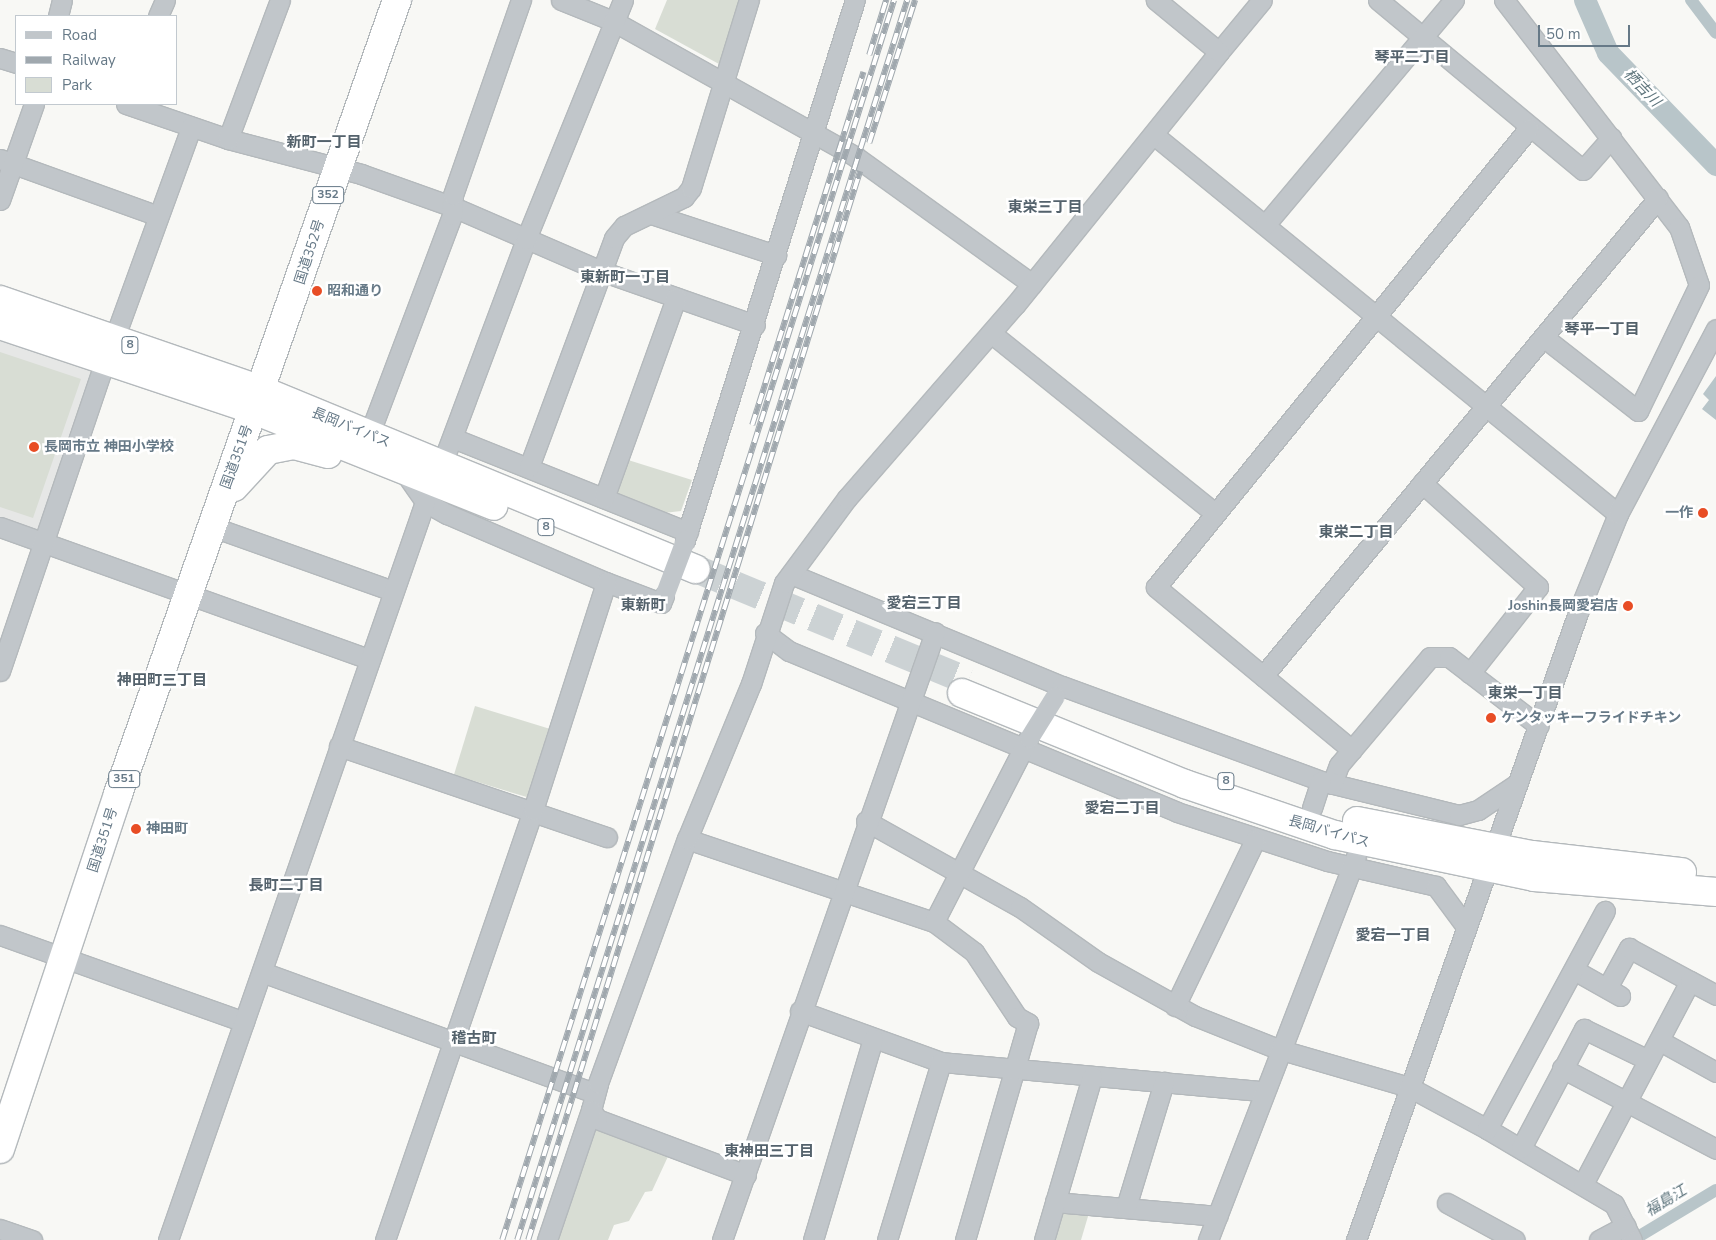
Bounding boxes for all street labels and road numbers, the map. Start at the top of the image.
road number: 352 [312,186,344,204]
street label: 国道352号 [292,217,328,287]
road number: 8 [121,336,139,354]
street label: 長岡バイパス [309,404,393,452]
street label: 国道351号 [218,423,256,491]
road number: 8 [537,518,555,536]
road number: 351 [108,770,140,789]
road number: 8 [1217,771,1235,790]
street label: 国道351号 [85,805,121,875]
street label: 長岡バイパス [1286,812,1372,852]

